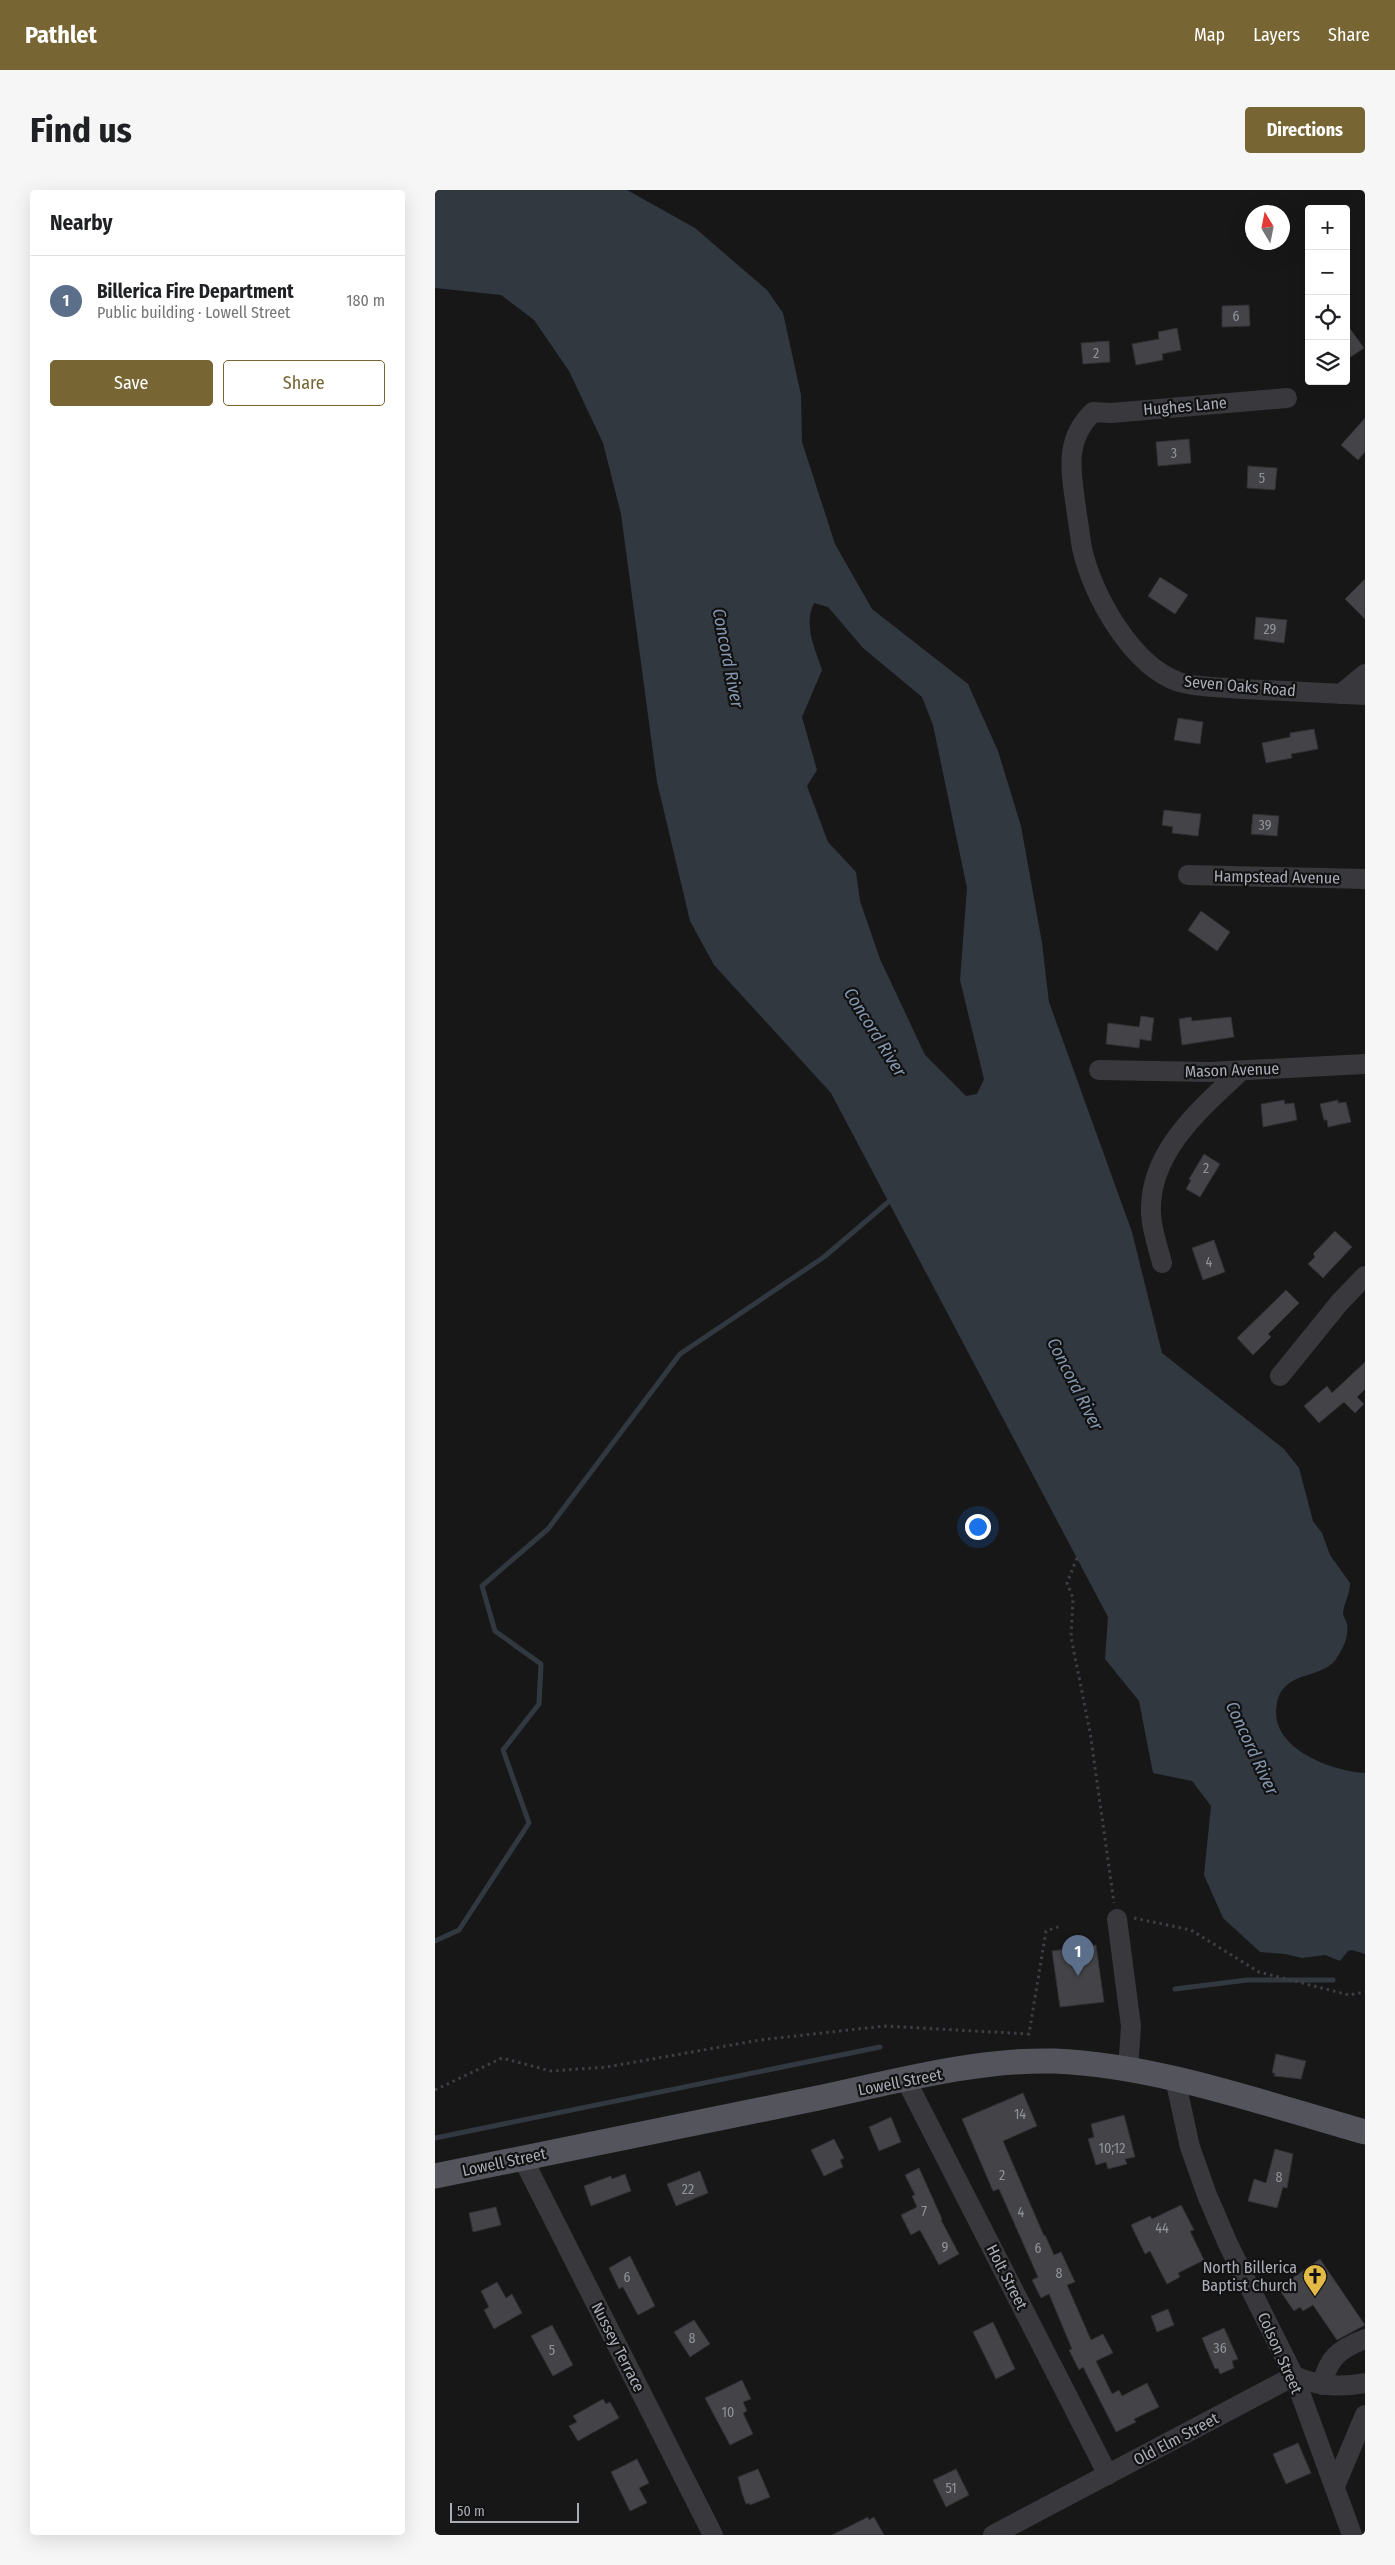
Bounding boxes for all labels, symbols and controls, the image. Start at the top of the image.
text: Pathlet [25,21,97,49]
text: Map [1194,24,1225,46]
text: Layers [1253,24,1300,46]
text: Share [1328,24,1370,46]
button: Directions [1245,107,1365,153]
text: Find us [30,109,132,151]
north arrow [1245,205,1290,250]
map controls [1305,205,1350,385]
button: + [1305,205,1350,250]
text: Nearby [50,210,112,236]
button: − [1305,250,1350,295]
text: Billerica Fire Department [97,280,294,303]
text: 1 [63,291,69,310]
text: 180 m [346,291,385,310]
button: locate [1305,295,1350,340]
text: Public building · Lowell Street [97,303,290,322]
house number: 6 [1233,308,1240,325]
button: layers [1305,340,1350,385]
house number: 2 [1093,345,1099,362]
button: Save [50,360,213,406]
button: Share [223,360,385,406]
street label: Hughes Lane [1142,393,1228,419]
house number: 3 [1171,445,1177,462]
house number: 5 [1259,470,1265,487]
water label: Concord River [708,606,749,710]
house number: 29 [1264,621,1277,638]
street label: Seven Oaks Road [1183,672,1297,700]
house number: 39 [1259,817,1272,834]
street label: Hampstead Avenue [1214,866,1340,888]
water label: Concord River [839,983,911,1081]
street label: Mason Avenue [1184,1059,1280,1081]
house number: 2 [1203,1160,1209,1177]
house number: 4 [1206,1254,1213,1271]
water label: Concord River [1042,1334,1108,1435]
your location [965,1514,991,1540]
water label: Concord River [1221,1698,1284,1799]
pin: 1 [1062,1935,1094,1976]
street label: Lowell Street [856,2064,944,2099]
house number: 14 [1014,2106,1026,2123]
house number: 10;12 [1099,2140,1125,2157]
street label: Lowell Street [460,2144,548,2180]
house number: 2 [999,2167,1005,2184]
house number: 8 [1276,2169,1283,2186]
house number: 22 [682,2181,694,2198]
house number: 7 [921,2203,927,2220]
house number: 4 [1018,2204,1025,2221]
house number: 44 [1155,2220,1169,2237]
house number: 9 [942,2239,949,2256]
house number: 6 [1035,2240,1042,2257]
street label: Holt Street [982,2241,1032,2313]
place label: North Billerica Baptist Church [1202,2258,1297,2295]
church icon: North Billerica Baptist Church [1302,2263,1328,2297]
house number: 8 [1056,2265,1063,2282]
house number: 6 [624,2269,631,2286]
street label: Nussey Terrace [587,2299,649,2395]
street label: Colson Street [1254,2309,1307,2397]
house number: 8 [689,2330,696,2347]
house number: 36 [1213,2340,1227,2357]
house number: 5 [549,2342,555,2359]
house number: 10 [722,2404,734,2421]
street label: Old Elm Street [1130,2408,1222,2469]
house number: 51 [945,2480,957,2497]
scale bar [450,2500,579,2523]
text: 50 m [457,2503,485,2520]

